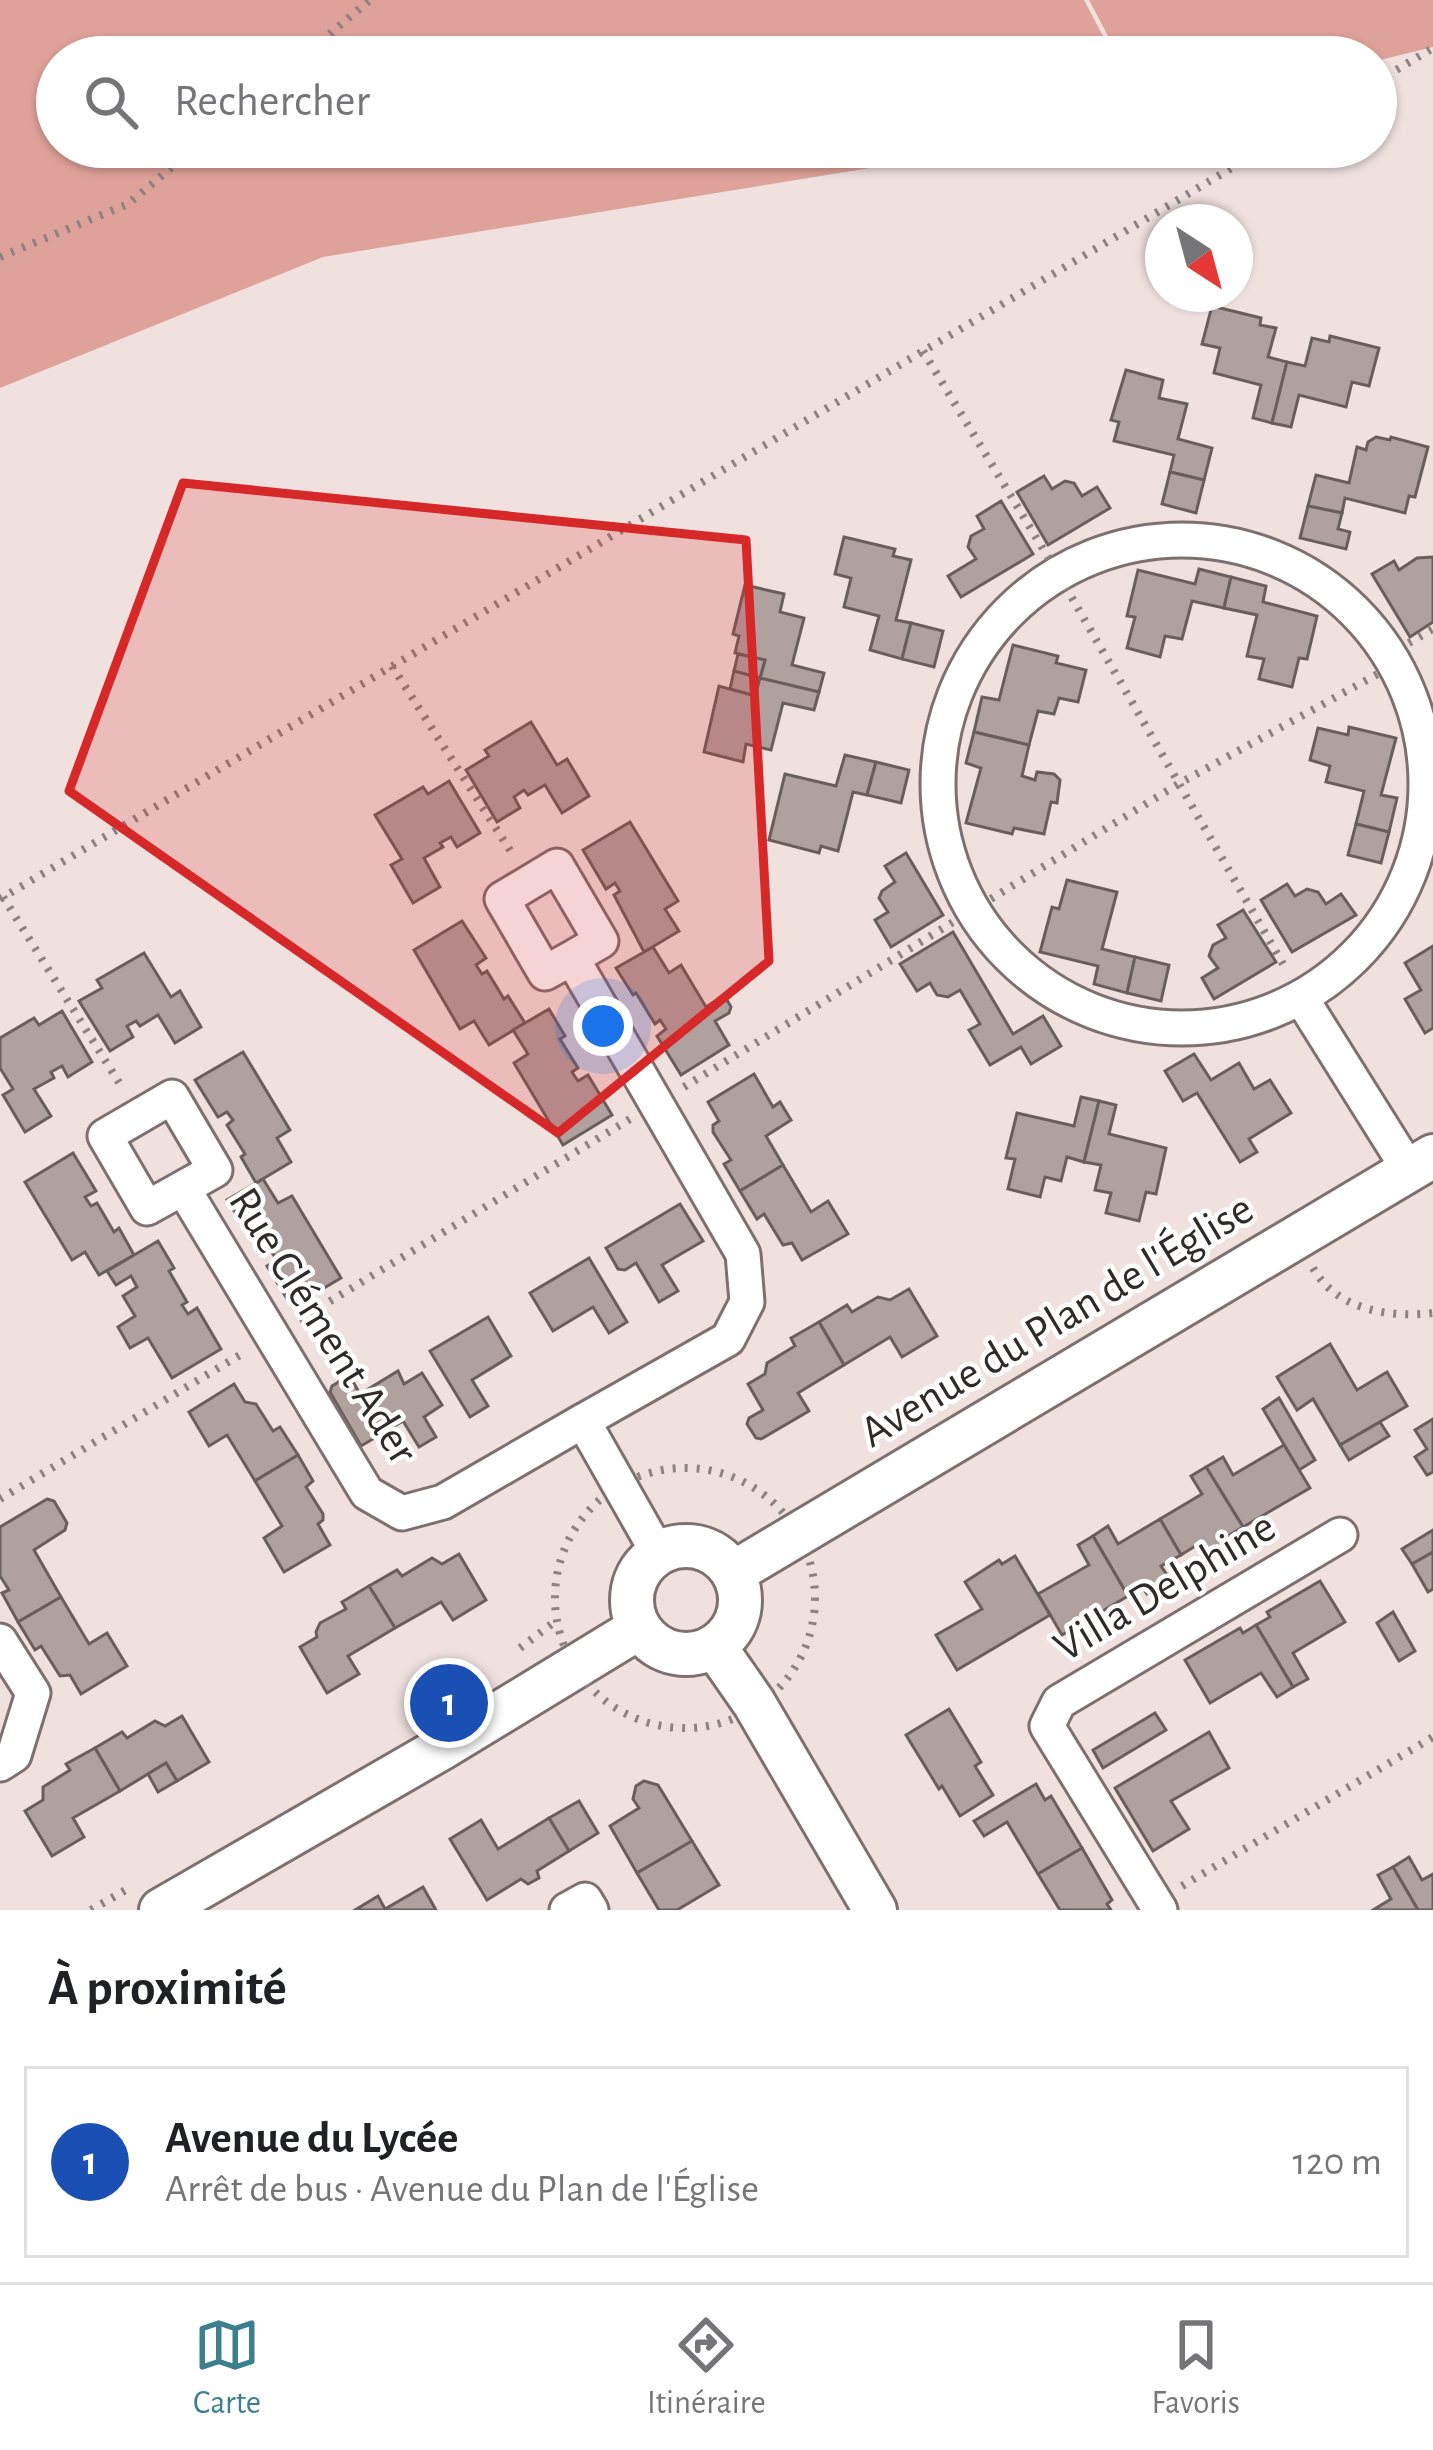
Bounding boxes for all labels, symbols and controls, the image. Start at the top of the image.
search box [36,36,1397,168]
icon: search [78,69,144,135]
text: Rechercher [174,79,370,124]
north arrow [1145,204,1253,312]
your location [573,996,633,1056]
street label: Rue Clément Ader [220,1180,426,1472]
street label: Avenue du Plan de l'Église [851,1183,1261,1456]
street label: Villa Delphine [1047,1504,1283,1670]
pin: 1 [410,1658,488,1748]
text: À proximité [48,1963,287,2014]
text: Avenue du Lycée [165,2116,459,2161]
text: 1 [83,2143,97,2182]
text: 120 m [1293,2143,1382,2182]
text: Arrêt de bus · Avenue du Plan de l'Église [165,2170,759,2209]
tab: Carte [193,2312,261,2424]
tab: Itinéraire [647,2312,766,2424]
tab: Favoris [1152,2312,1240,2424]

